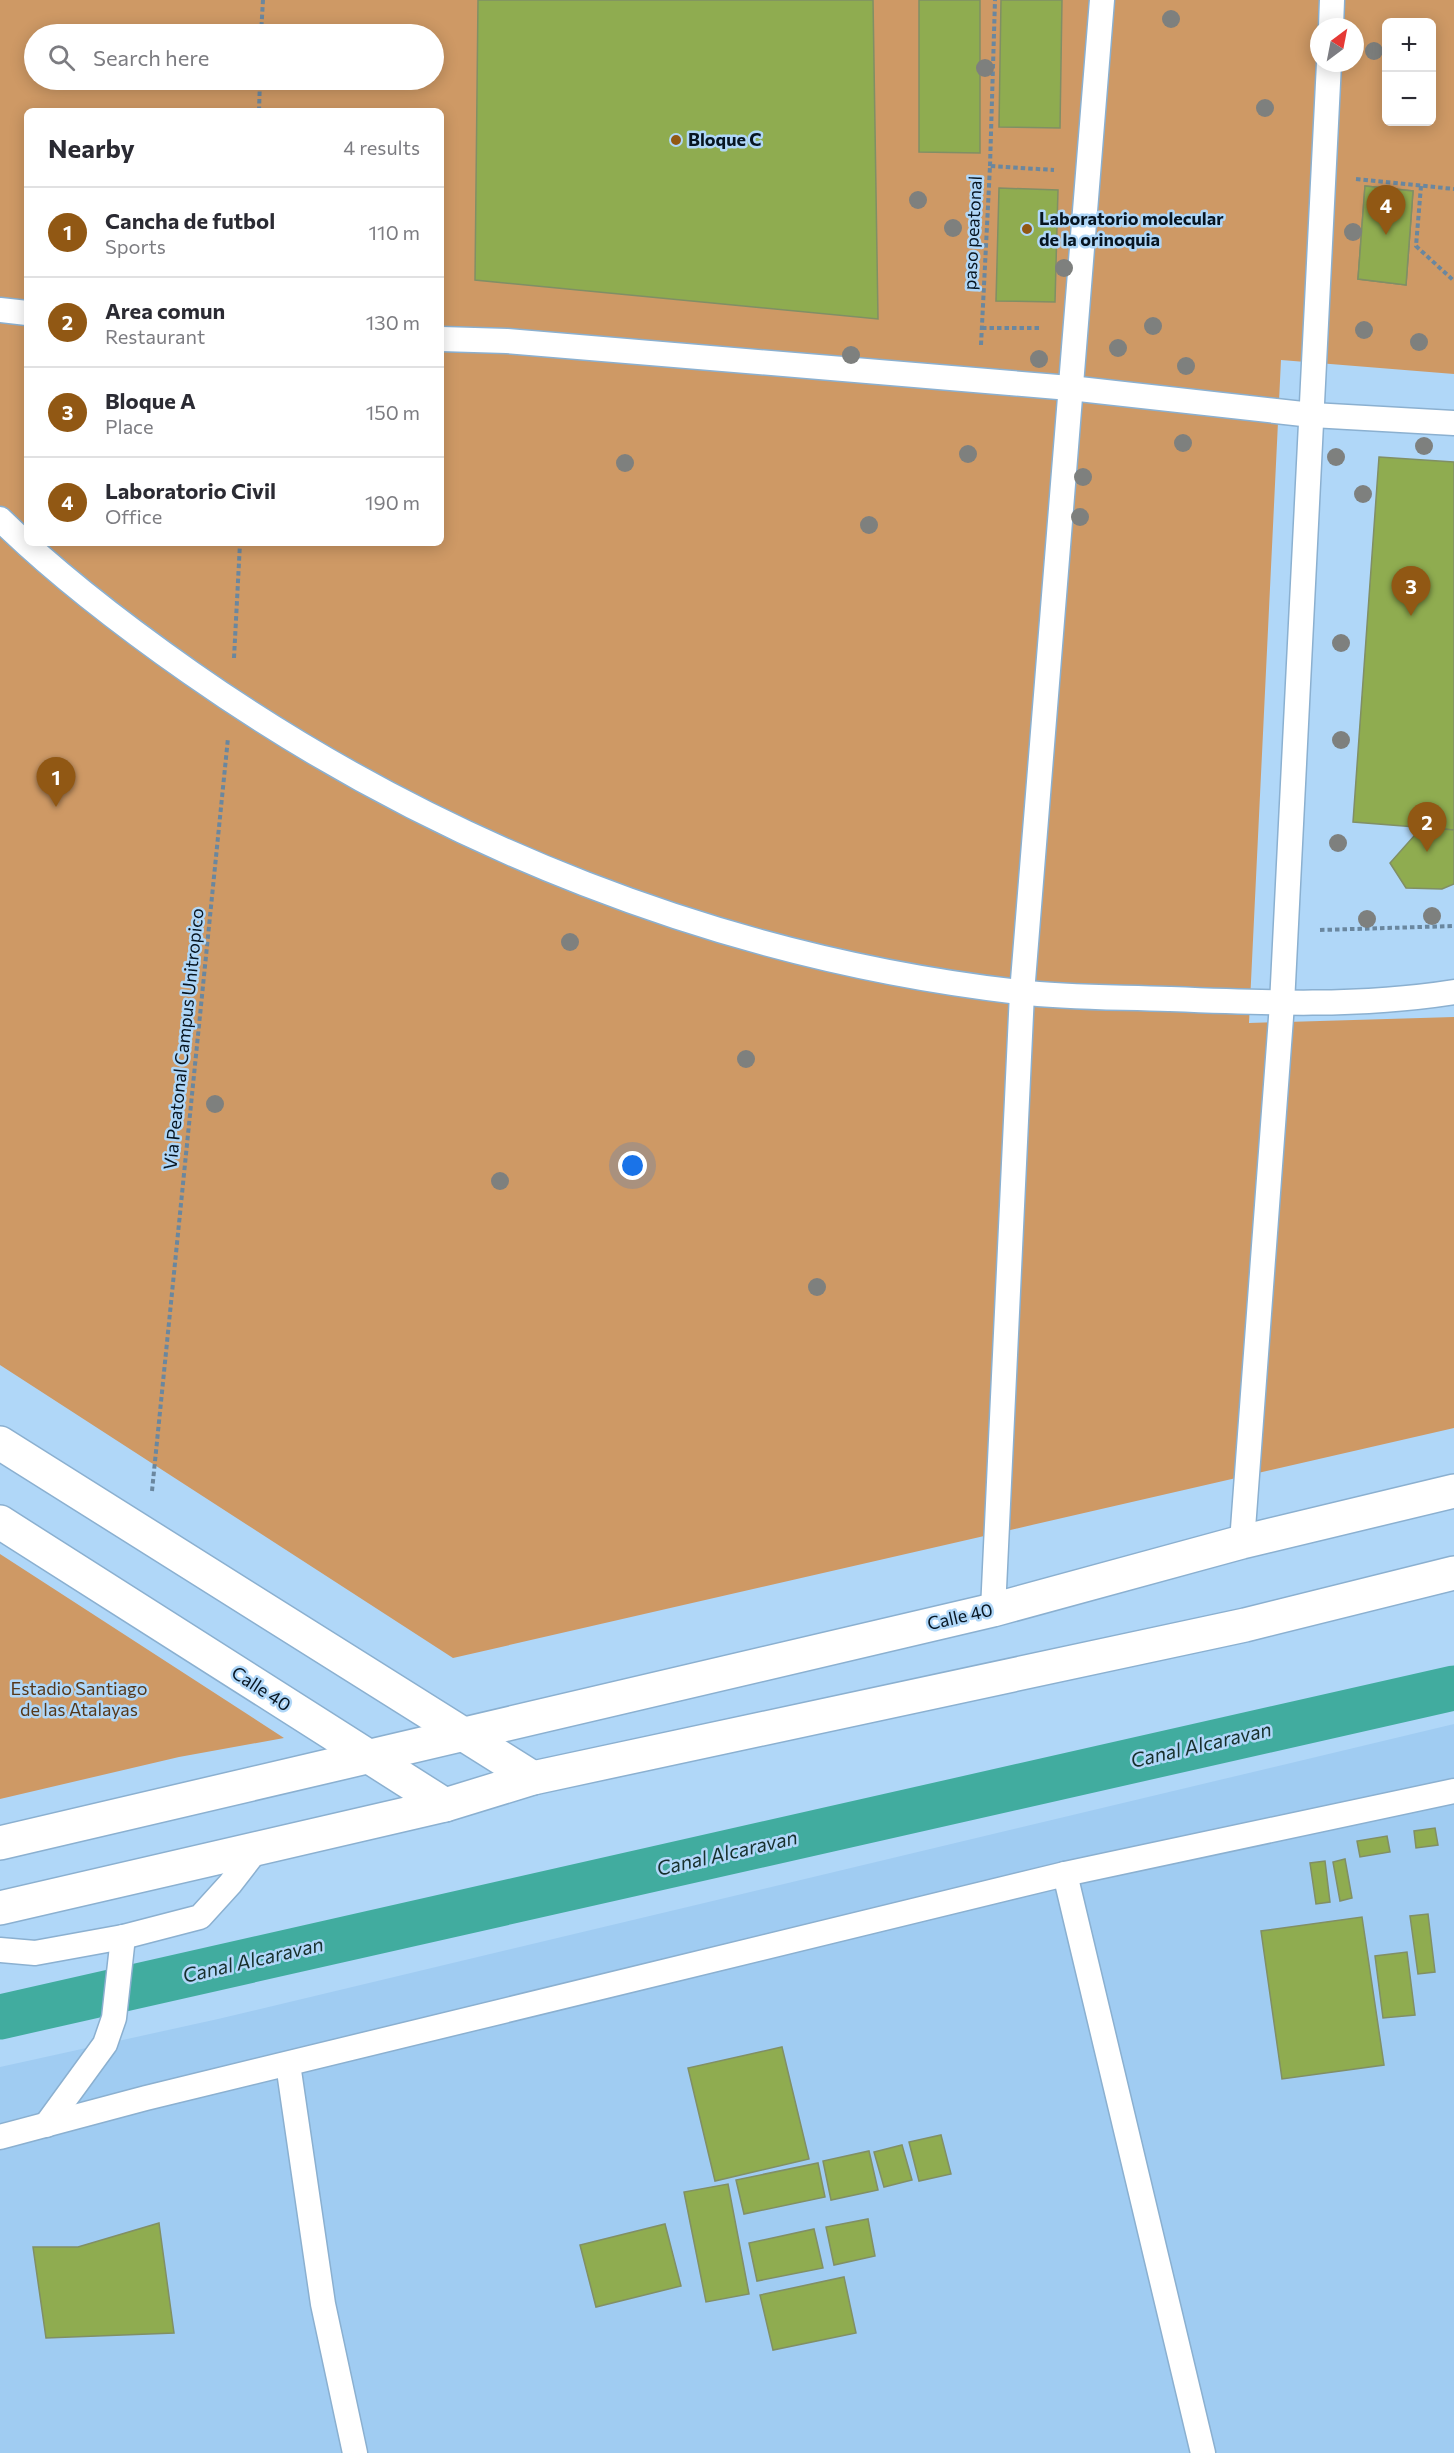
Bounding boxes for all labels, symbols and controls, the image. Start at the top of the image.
north arrow [1310,18,1364,72]
map controls [1382,18,1436,126]
button: + [1382,18,1436,72]
search box [24,24,444,90]
icon: search [45,41,78,74]
text: Search here [93,44,209,71]
button: − [1382,72,1436,126]
place label: Bloque C [688,128,762,150]
text: Nearby [48,132,135,163]
marker: Bloque C [669,133,683,147]
text: 4 results [343,135,420,159]
street label: paso peatonal [958,175,986,291]
pin: 4 [1366,186,1406,235]
text: Cancha de futbol [105,207,275,234]
place label: Laboratorio molecular de la orinoquia [1039,207,1224,250]
text: 1 [63,220,72,244]
text: 110 m [369,220,420,244]
marker: Laboratorio molecular de la orinoquia [1020,222,1034,236]
text: Sports [105,234,166,258]
text: Area comun [105,297,225,324]
text: 2 [62,310,73,334]
text: 130 m [366,310,420,334]
text: Restaurant [105,324,205,348]
text: Bloque A [105,387,196,414]
text: 3 [62,400,73,424]
text: 150 m [366,400,420,424]
text: Place [105,414,154,438]
text: Laboratorio Civil [105,477,276,504]
text: 4 [61,490,74,514]
text: 190 m [365,490,420,514]
text: Office [105,504,162,528]
pin: 3 [1392,566,1430,616]
pin: 1 [36,758,76,807]
pin: 2 [1408,802,1446,852]
street label: Via Peatonal Campus Unitropico [158,907,208,1171]
your location [618,1151,647,1180]
street label: Calle 40 [925,1598,995,1634]
street label: Calle 40 [228,1661,295,1715]
park label: Estadio Santiago de las Atalayas [11,1677,147,1720]
water label: Canal Alcaravan [1128,1716,1274,1772]
water label: Canal Alcaravan [654,1824,800,1880]
water label: Canal Alcaravan [180,1931,326,1987]

